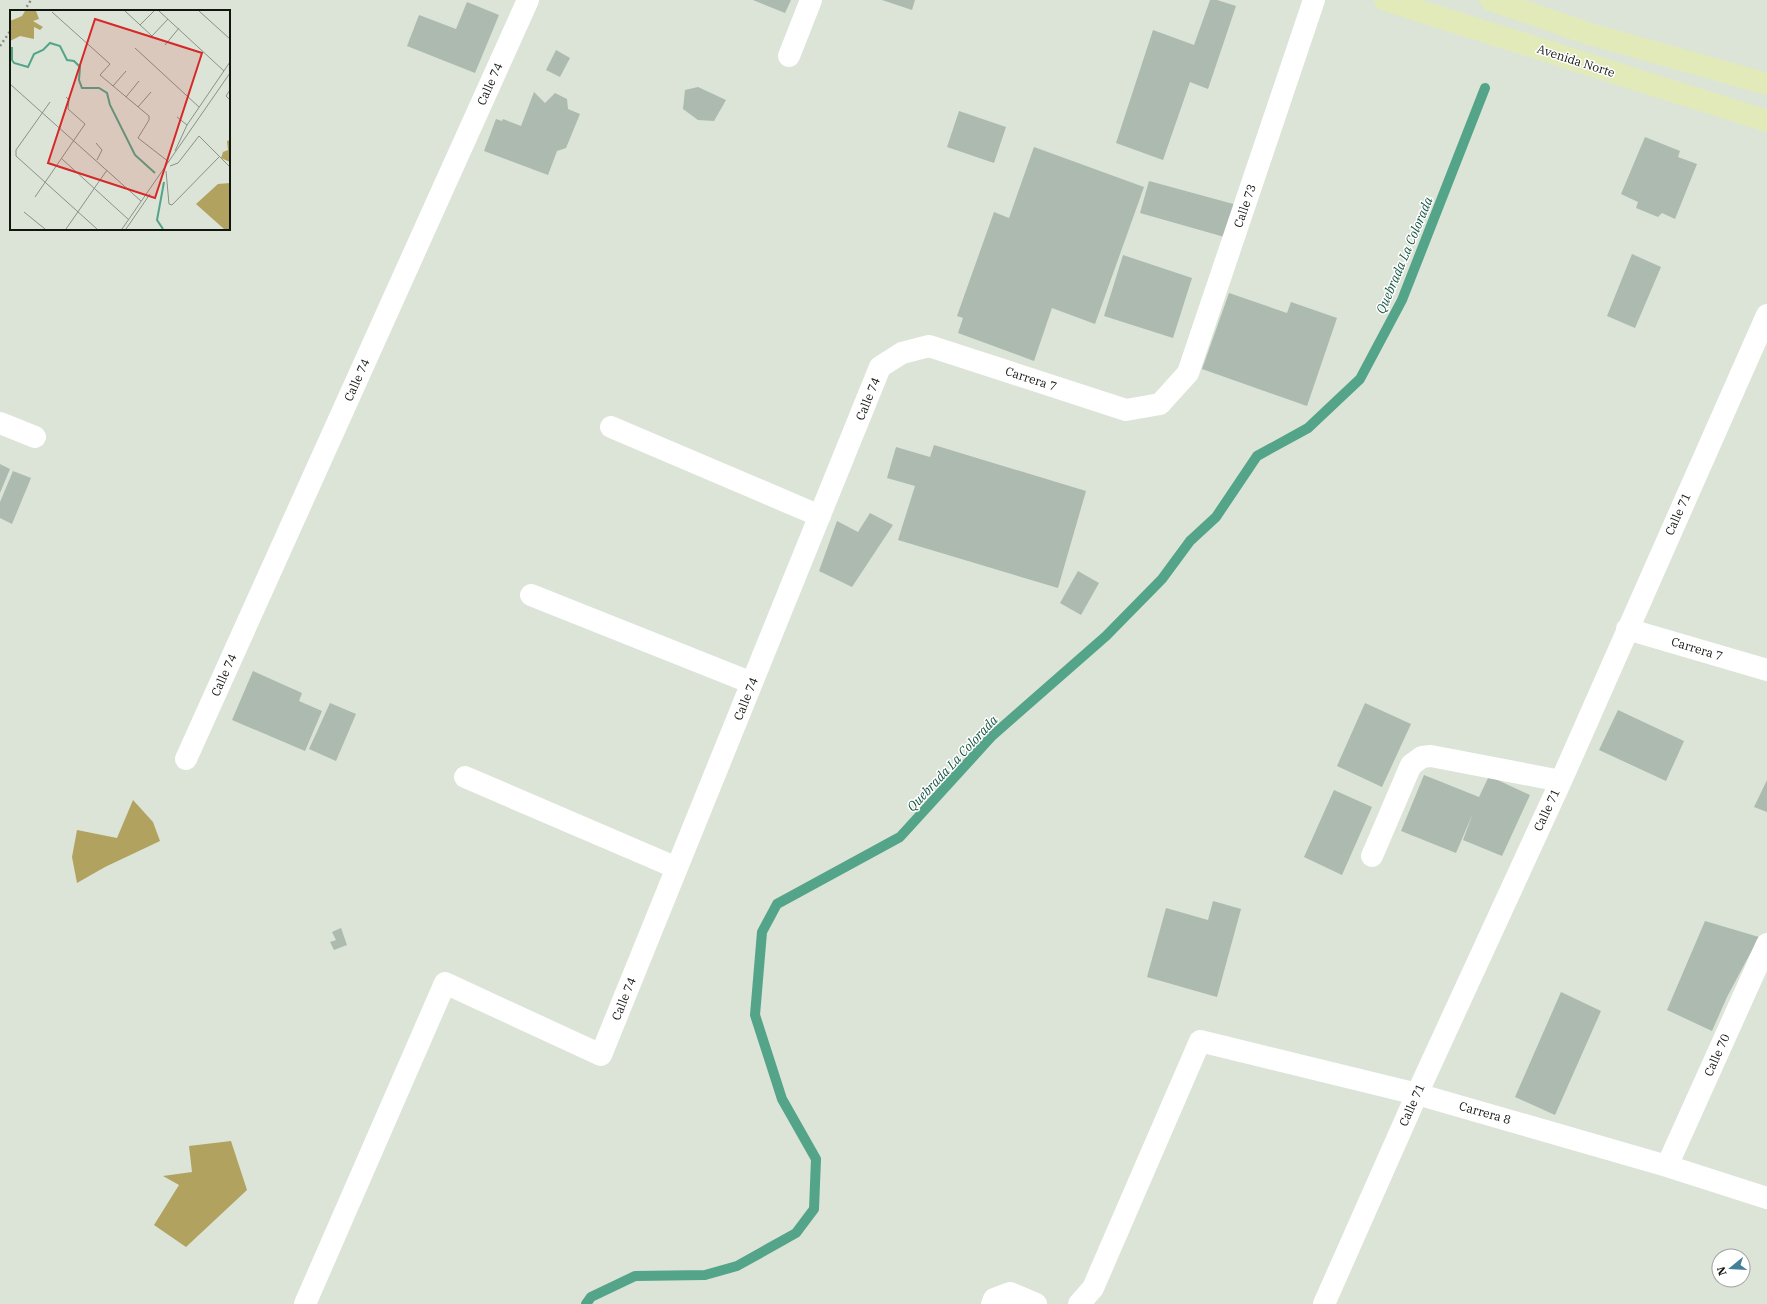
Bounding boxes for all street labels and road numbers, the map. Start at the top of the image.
street label: Avenida Norte [1535,41,1617,80]
street label: Calle 74 [474,60,506,107]
street label: Calle 73 [1230,182,1259,230]
street label: Calle 74 [341,356,373,403]
street label: Carrera 7 [1004,363,1059,394]
street label: Calle 74 [852,375,883,423]
street label: Calle 71 [1662,490,1694,537]
street label: Carrera 7 [1670,634,1725,663]
street label: Calle 74 [208,651,240,698]
street label: Calle 74 [730,675,761,723]
street label: Calle 71 [1530,786,1563,833]
street label: Calle 74 [608,975,639,1023]
street label: Calle 70 [1701,1031,1733,1078]
street label: Calle 71 [1396,1081,1428,1128]
street label: Carrera 8 [1458,1098,1513,1127]

